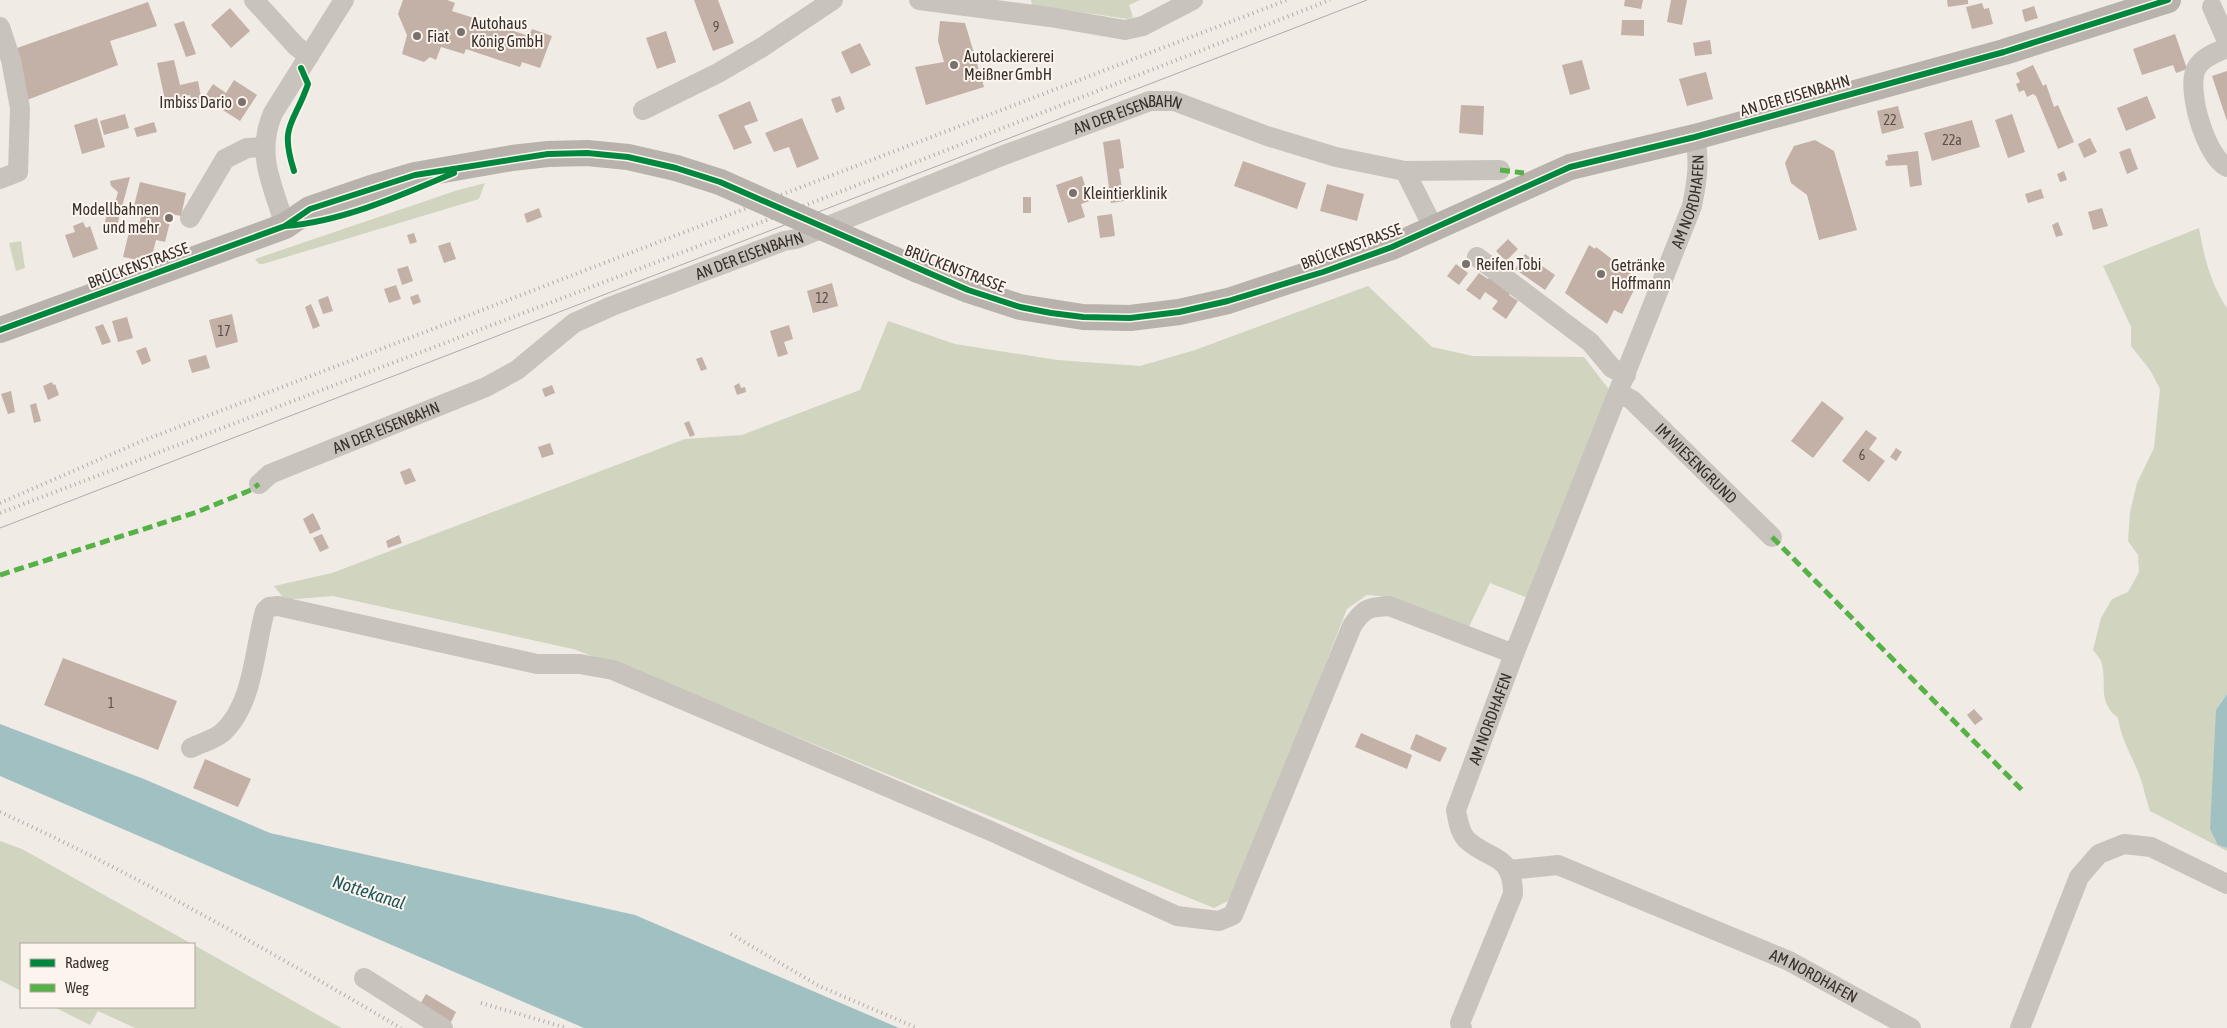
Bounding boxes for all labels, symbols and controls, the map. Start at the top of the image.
place label: Autohaus König GmbH [471,14,543,51]
house number: 9 [713,19,719,35]
marker: Autohaus König GmbH [455,26,467,38]
place label: Fiat [427,27,450,45]
marker: Fiat [411,30,423,42]
place label: Autolackiererei Meißner GmbH [964,47,1054,83]
marker: Autolackiererei Meißner GmbH [948,59,960,71]
street label: AN DER EISENBAHN [1738,71,1852,119]
street label: AN DER EISENBAHN [1070,92,1185,138]
place label: Imbiss Dario [159,93,232,111]
marker: Imbiss Dario [236,96,248,108]
house number: 22 [1883,112,1897,128]
house number: 22a [1942,132,1962,148]
street label: AM NORDHAFEN [1667,154,1707,251]
place label: Kleintierklinik [1083,184,1167,202]
marker: Kleintierklinik [1067,187,1079,199]
place label: Modellbahnen und mehr [72,200,159,236]
marker: Modellbahnen und mehr [163,212,175,224]
street label: BRÜCKENSTRASSE [1298,219,1404,273]
street label: AN DER EISENBAHN [693,228,806,283]
street label: BRÜCKENSTRASSE [85,238,191,292]
street label: BRÜCKENSTRASSE [902,241,1008,295]
place label: Reifen Tobi [1476,255,1541,273]
place label: Getränke Hoffmann [1611,256,1671,292]
marker: Reifen Tobi [1460,258,1472,270]
marker: Getränke Hoffmann [1595,268,1607,280]
house number: 12 [815,290,829,306]
house number: 17 [217,323,231,339]
street label: AN DER EISENBAHN [330,398,442,457]
street label: IM WIESENGRUND [1652,419,1741,507]
house number: 6 [1859,447,1866,463]
street label: AM NORDHAFEN [1465,670,1515,767]
house number: 1 [108,695,114,711]
water label: Nottekanal [330,870,408,914]
legend [20,943,195,1008]
street label: AM NORDHAFEN [1767,945,1861,1006]
text: Radweg [65,954,109,971]
text: Weg [65,979,89,996]

